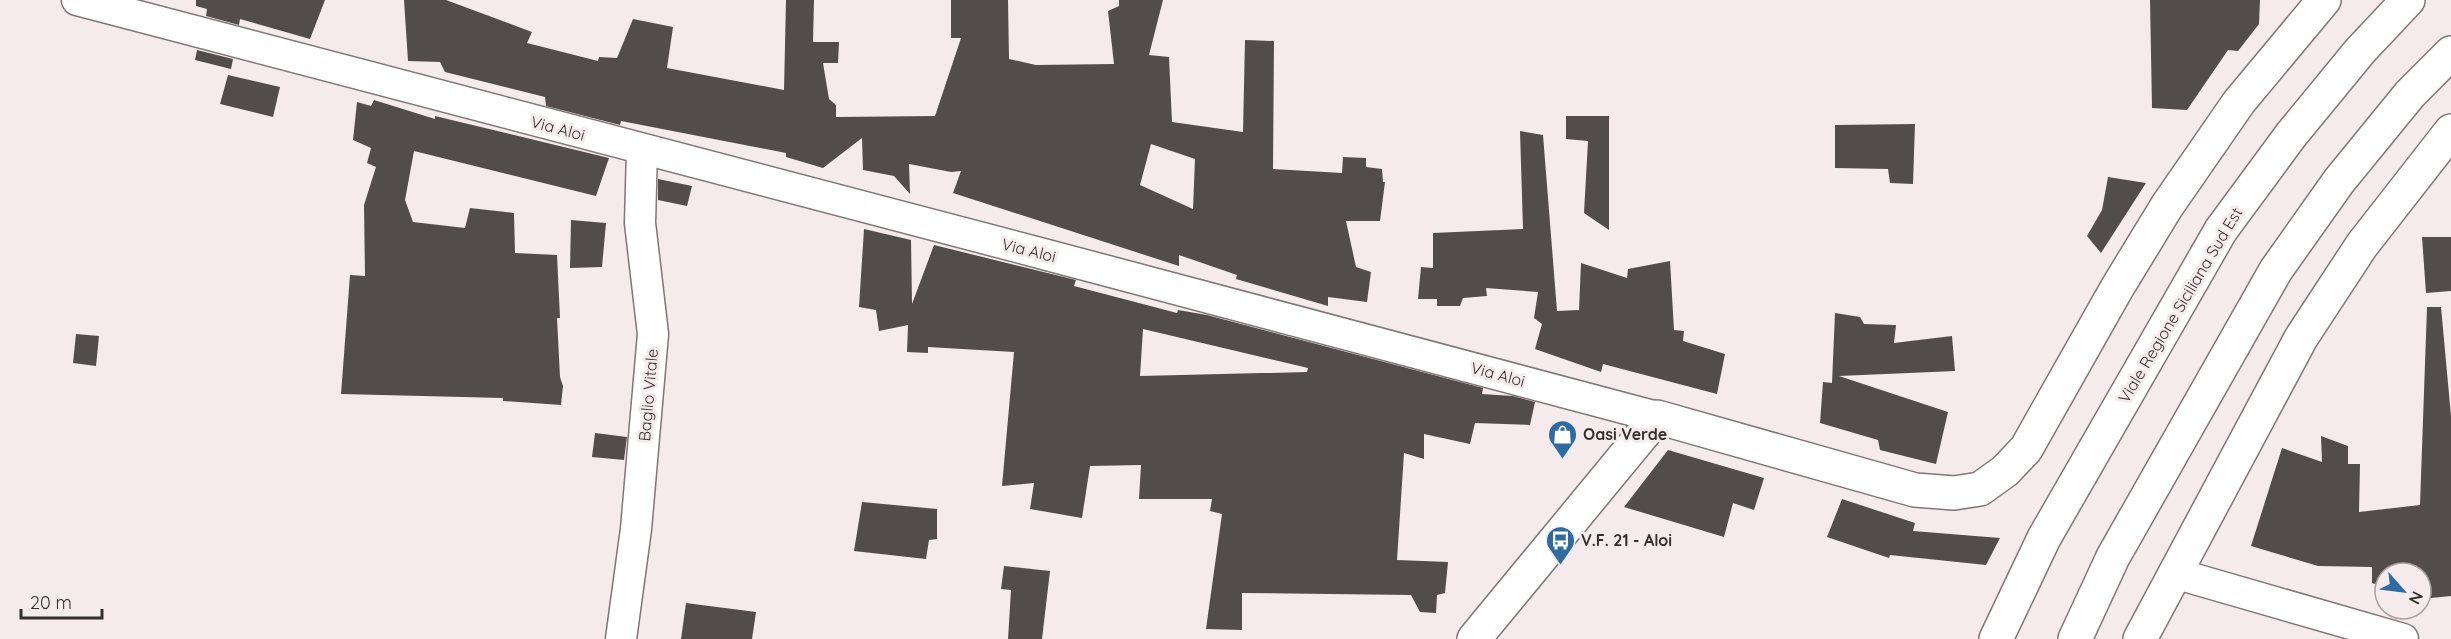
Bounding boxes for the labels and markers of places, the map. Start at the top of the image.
shop icon: Oasi Verde [1546,418,1578,460]
place label: Oasi Verde [1583,424,1667,444]
bus stop icon: V.F. 21 - Aloi [1544,524,1576,566]
place label: V.F. 21 - Aloi [1581,530,1672,550]

